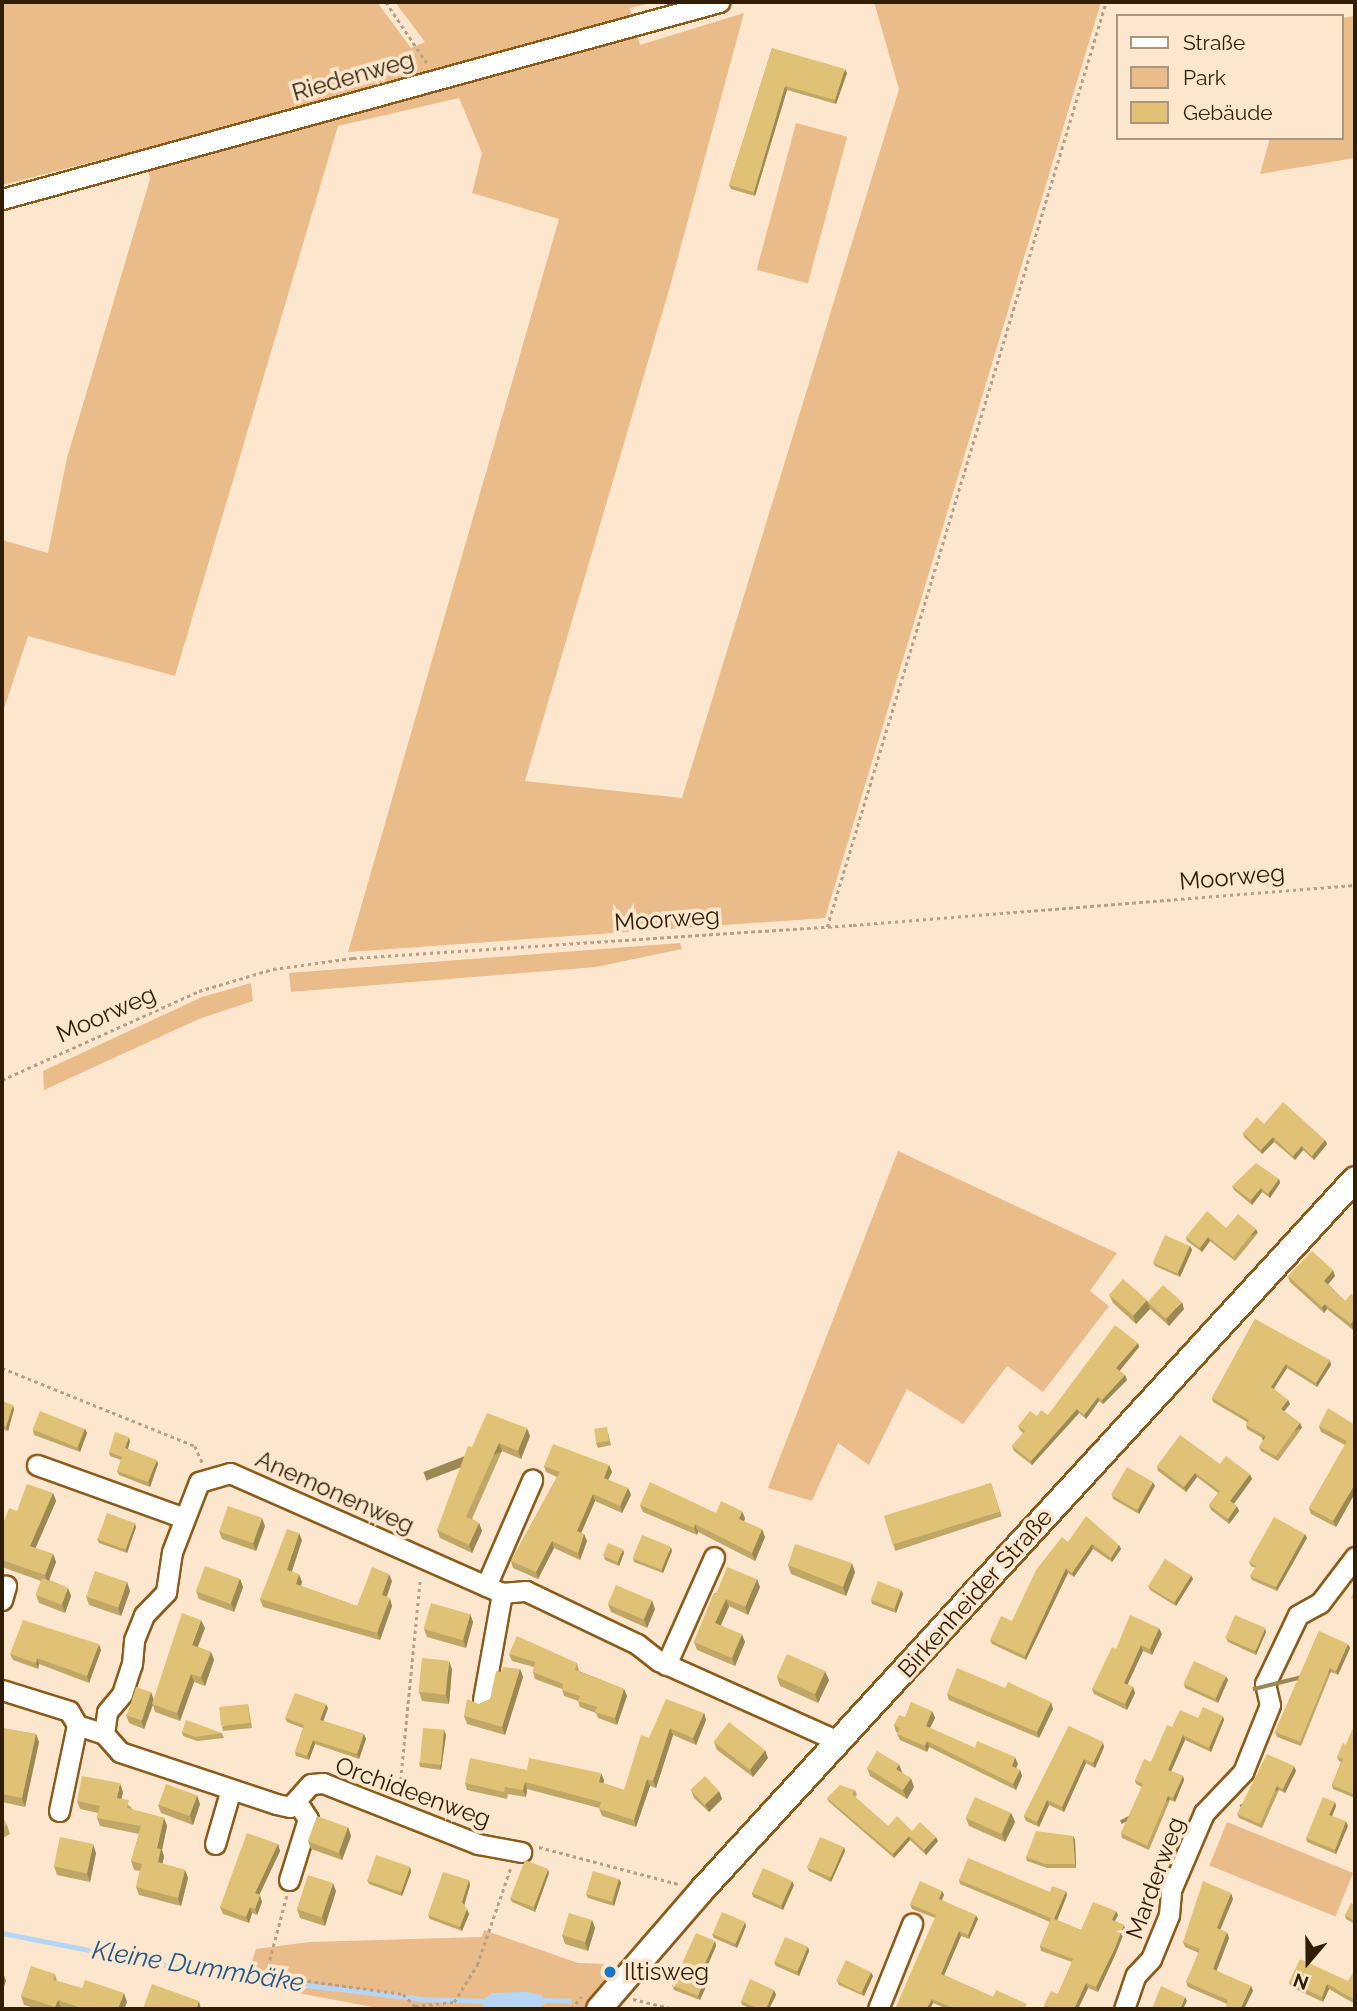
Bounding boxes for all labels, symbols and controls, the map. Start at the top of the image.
legend [1116,14,1343,140]
text: Straße [1183,30,1245,55]
street label: Riedenweg [289,45,417,107]
text: Park [1183,65,1226,90]
text: Gebäude [1183,100,1273,125]
street label: Moorweg [1178,858,1286,896]
street label: Moorweg [613,901,721,937]
street label: Moorweg [52,979,160,1049]
street label: Anemonenweg [251,1444,419,1540]
street label: Birkenheider Straße [891,1502,1059,1684]
street label: Orchideenweg [331,1751,495,1833]
street label: Marderweg [1120,1813,1190,1943]
north arrow [1273,1927,1343,1997]
water label: Kleine Dummbäke [90,1935,306,1999]
place label: Iltisweg [624,1958,709,1986]
marker: Iltisweg [602,1964,618,1980]
text: N [1290,1969,1311,1995]

